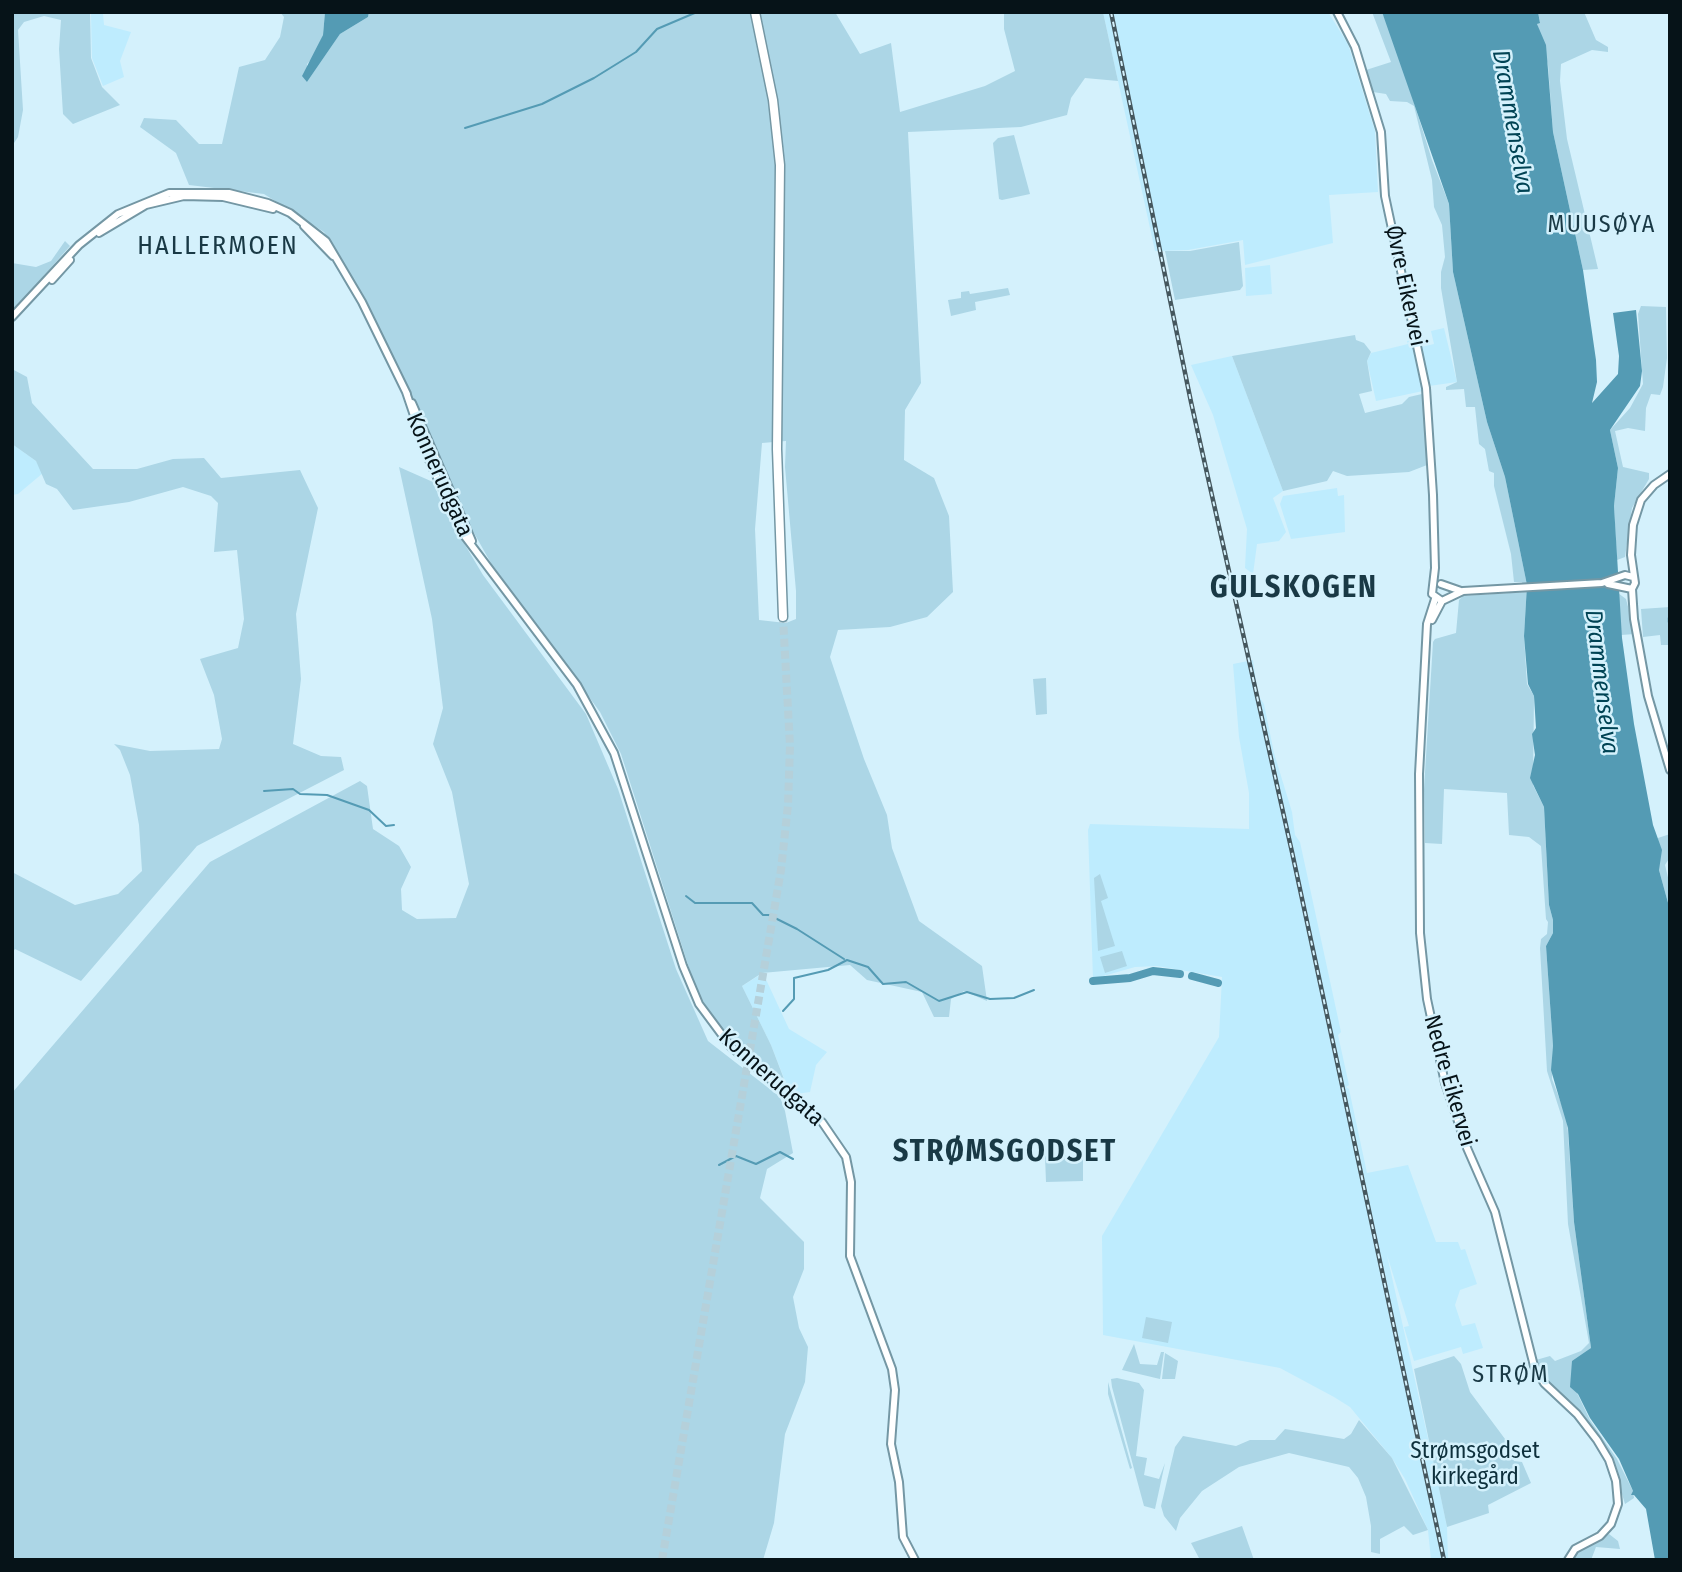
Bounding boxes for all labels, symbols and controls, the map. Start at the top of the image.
water label: Drammenselva [1485,48,1539,196]
district label: MUUSØYA [1548,211,1656,239]
street label: Øvre Eikervei [1379,223,1431,349]
district label: HALLERMOEN [139,231,297,263]
street label: Konnerudgata [400,409,478,541]
district label: GULSKOGEN [1211,571,1377,607]
water label: Drammenselva [1578,608,1624,756]
street label: Nedre Eikervei [1417,1012,1481,1150]
street label: Konnerudgata [713,1024,829,1132]
district label: STRØMSGODSET [894,1135,1116,1171]
district label: STRØM [1473,1361,1549,1389]
park label: Strømsgodset kirkegård [1410,1438,1540,1492]

